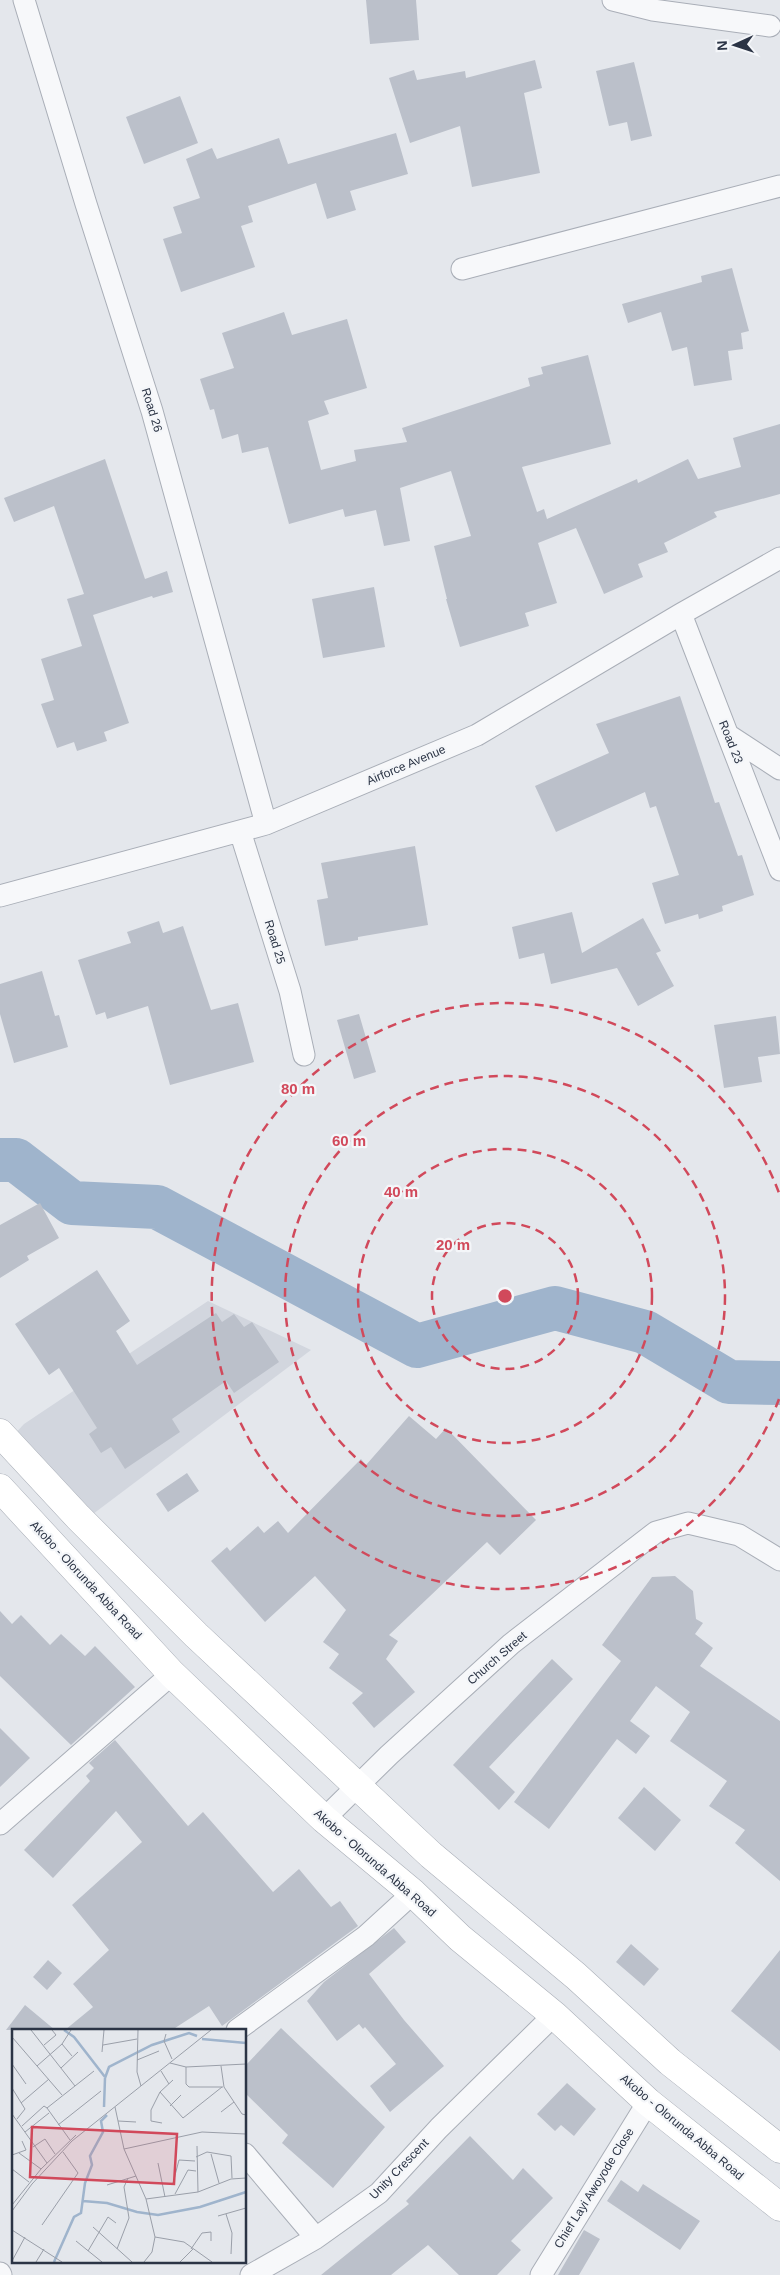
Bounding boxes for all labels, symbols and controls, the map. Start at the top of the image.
north arrow [710,20,760,70]
text: N [714,40,730,51]
street label: Road 26 [139,386,165,434]
street label: Road 23 [716,718,746,766]
street label: Airforce Avenue [364,742,448,788]
street label: Road 25 [262,918,288,966]
text: 80 m [281,1080,315,1097]
text: 60 m [332,1132,366,1149]
text: 40 m [384,1183,418,1200]
text: 20 m [436,1236,470,1253]
centre of rings [496,1287,514,1305]
street label: Akobo - Olorunda Abba Road [27,1518,145,1642]
street label: Church Street [464,1628,530,1688]
street label: Akobo - Olorunda Abba Road [311,1806,439,1920]
inset map [12,2029,246,2262]
street label: Akobo - Olorunda Abba Road [617,2071,747,2183]
street label: Chief Layi Awoyode Close [551,2125,637,2251]
street label: Unity Crescent [367,2135,432,2202]

